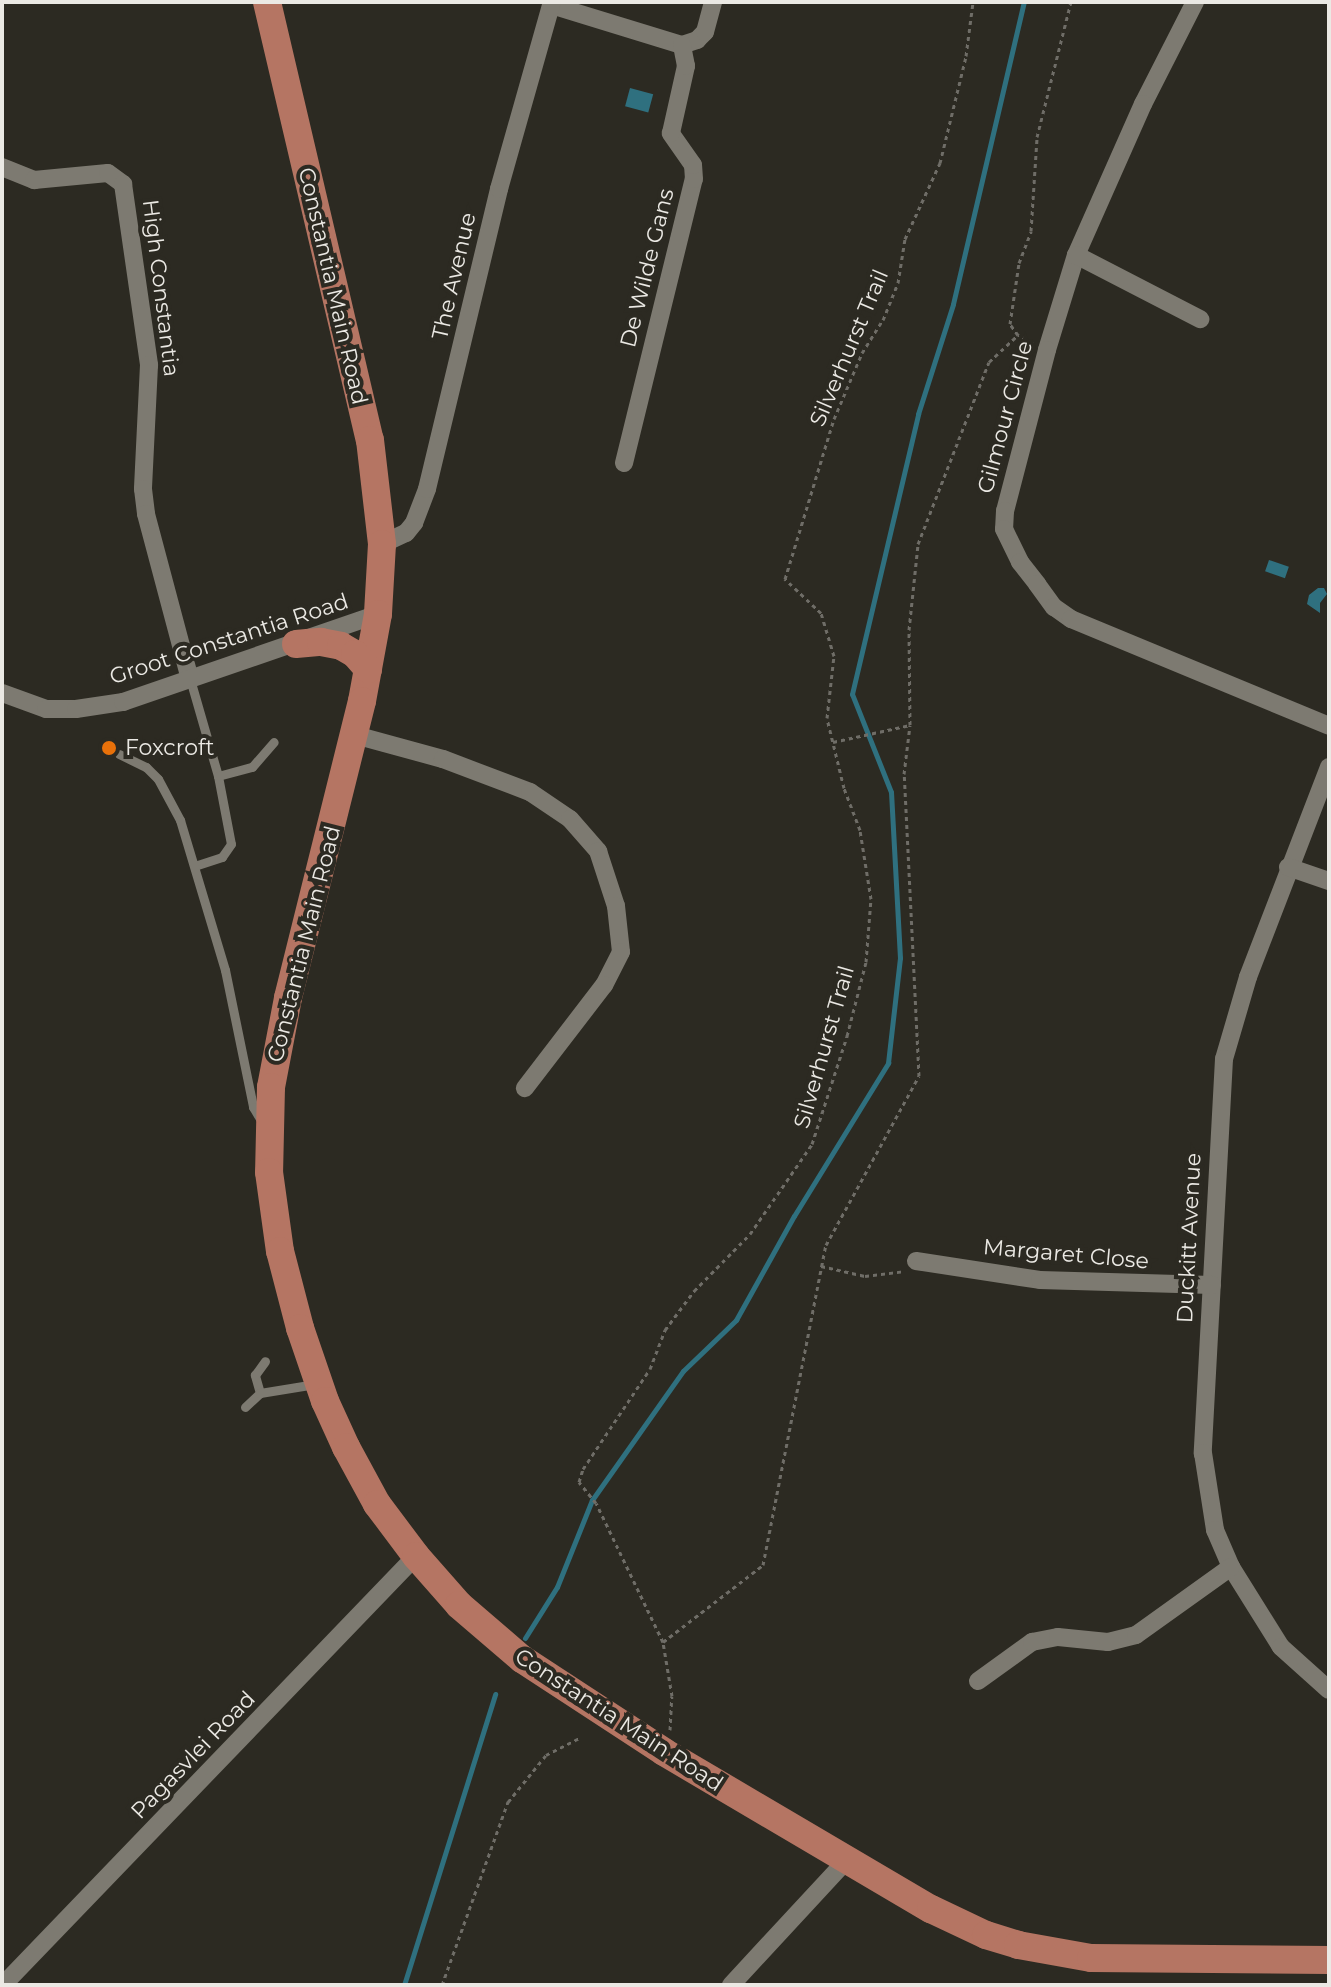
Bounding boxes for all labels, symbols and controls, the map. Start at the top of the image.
street label: Constantia Main Road [293,165,373,407]
street label: De Wilde Gans [615,186,679,350]
street label: High Constantia [137,198,185,378]
street label: The Avenue [427,210,481,342]
street label: Silverhurst Trail [804,266,894,430]
street label: Gilmour Circle [972,338,1038,496]
street label: Groot Constantia Road [106,588,352,690]
place label: Foxcroft [125,735,214,761]
marker: Foxcroft [100,739,118,757]
street label: Constantia Main Road [262,823,346,1065]
street label: Silverhurst Trail [788,963,860,1131]
street label: Duckitt Avenue [1171,1152,1207,1324]
street label: Margaret Close [982,1234,1150,1274]
street label: Constantia Main Road [510,1643,728,1797]
street label: Pagasvlei Road [125,1686,261,1824]

